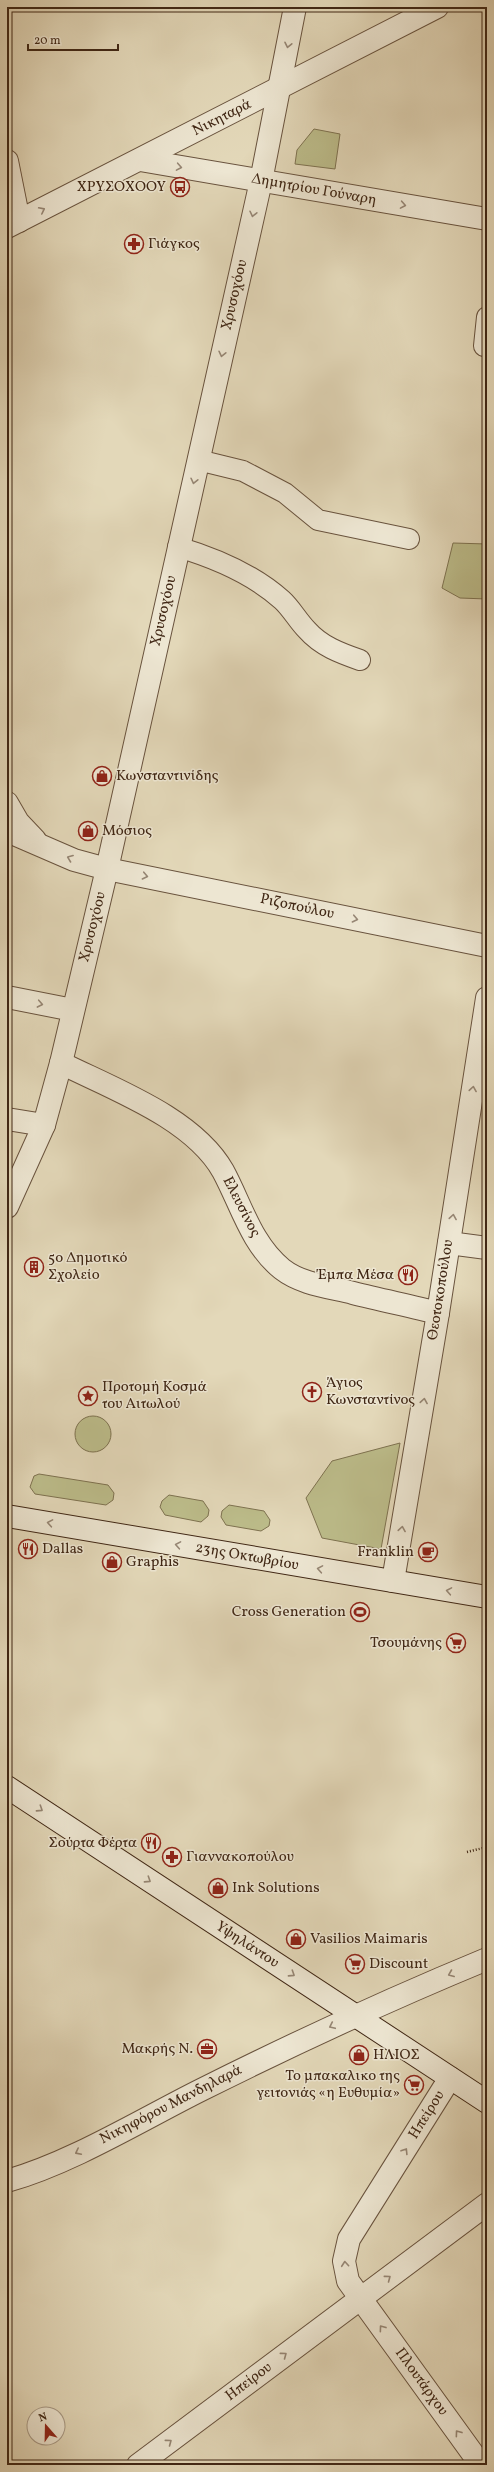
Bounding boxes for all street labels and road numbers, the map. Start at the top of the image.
street label: Νικηταρά [189,94,255,142]
street label: Δημητρίου Γούναρη [250,169,378,211]
street label: Χρυσοχόου [217,258,253,332]
street label: Χρυσοχόου [146,574,182,648]
street label: Ριζοπούλου [258,889,336,925]
street label: Χρυσοχόου [74,890,112,964]
street label: Ελευσίνος [217,1173,265,1241]
street label: Θεοτοκοπούλου [423,1238,459,1342]
street label: 23ης Οκτωβρίου [194,1538,300,1576]
street label: Υψηλάντου [211,1917,283,1973]
street label: Νικηφόρου Μανδηλαρά [96,2060,246,2150]
street label: Ηπείρου [404,2087,450,2143]
street label: Πλουτάρχου [389,2344,453,2420]
street label: Ηπείρου [221,2357,277,2407]

